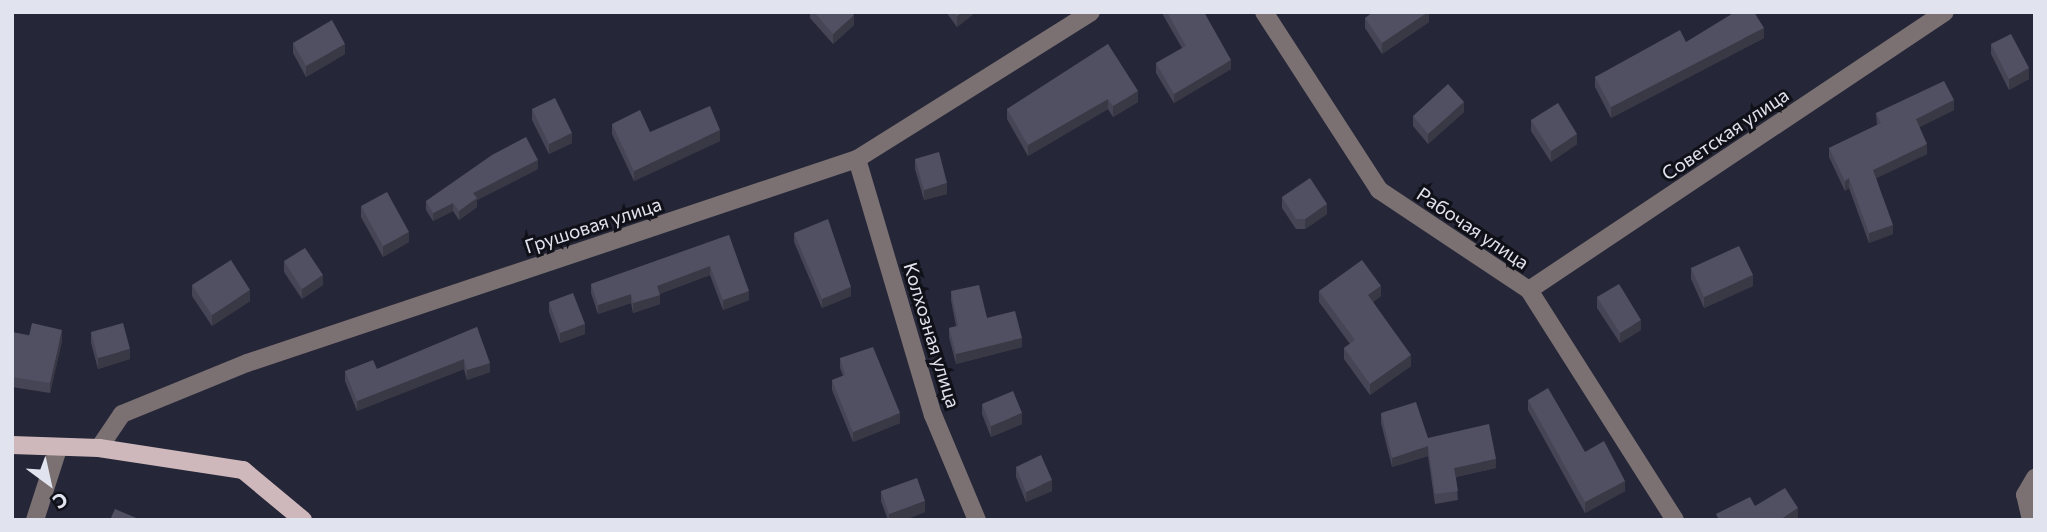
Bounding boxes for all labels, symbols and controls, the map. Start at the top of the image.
street label: Советская улица [1657,83,1793,185]
street label: Рабочая улица [1413,182,1533,274]
street label: Грушовая улица [522,192,664,258]
street label: Колхозная улица [899,260,965,410]
north arrow [14,448,84,518]
text: С [49,488,72,514]

